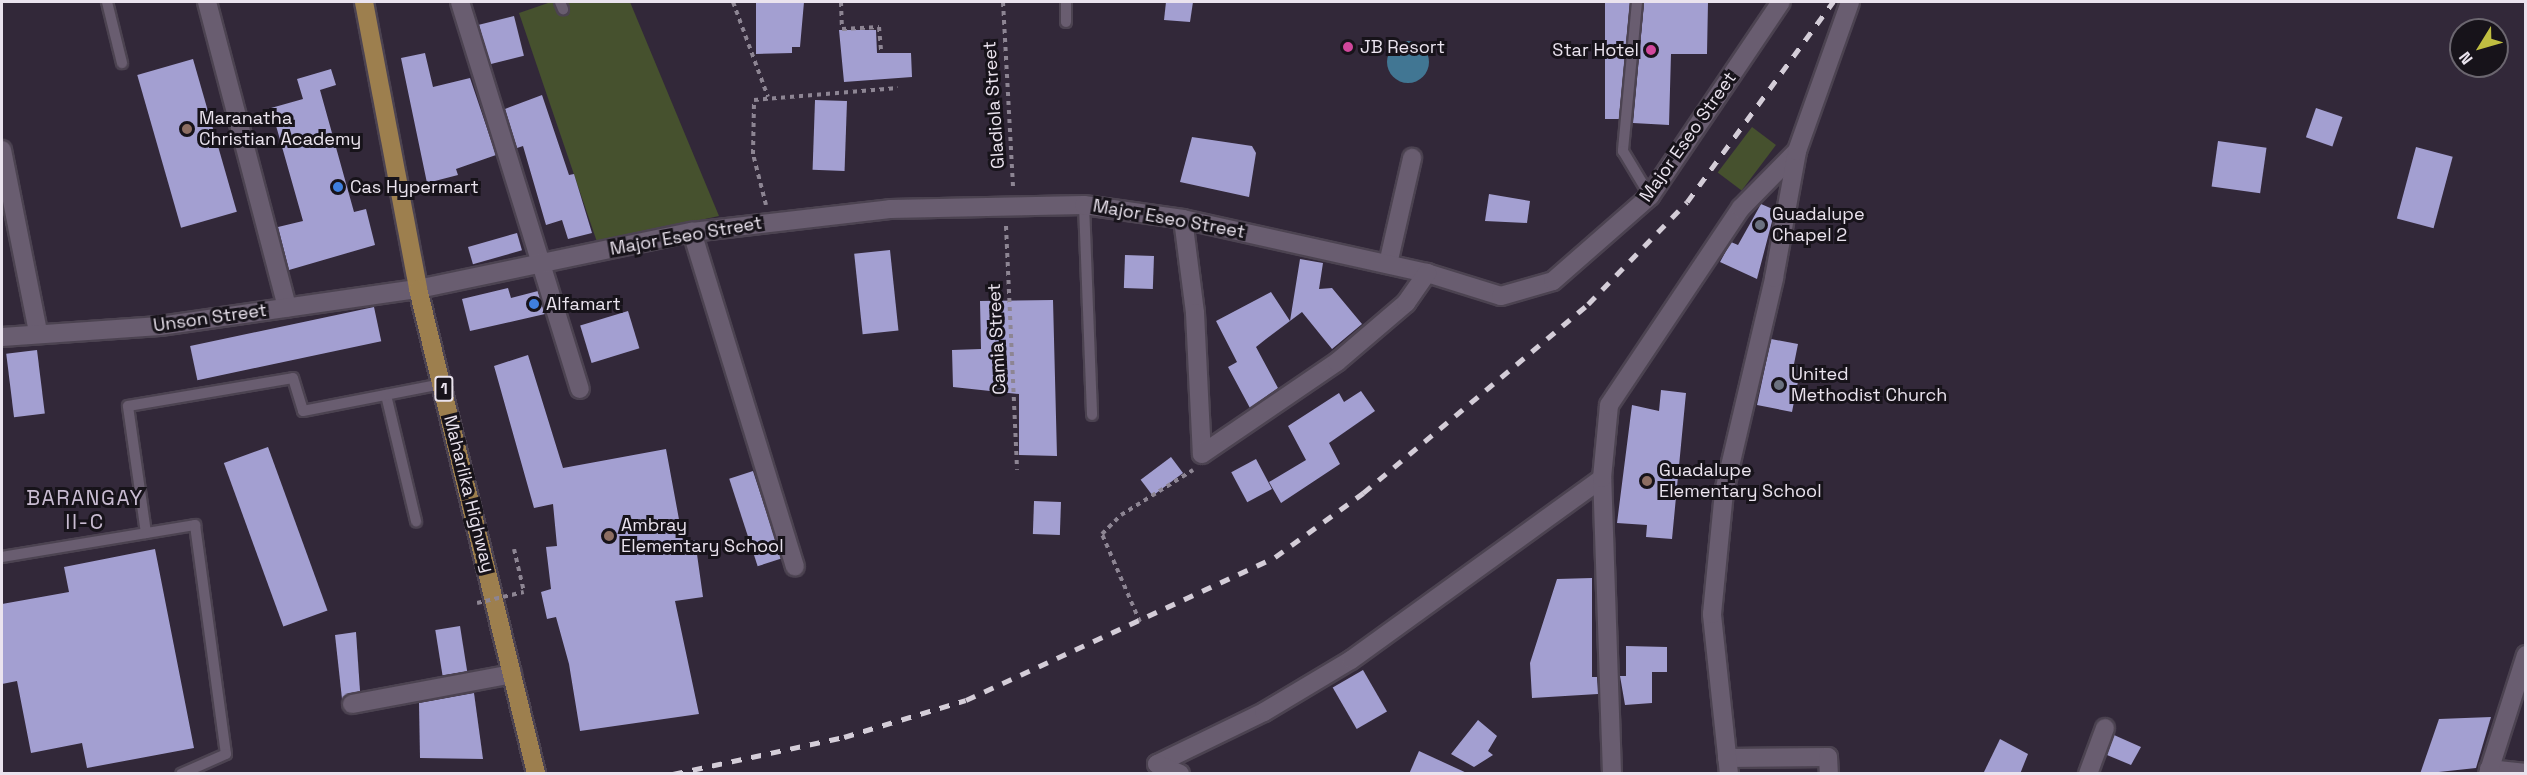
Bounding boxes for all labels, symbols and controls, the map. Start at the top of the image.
north arrow [2449,18,2509,78]
place label: JB Resort [1360,36,1445,58]
place label: Star Hotel [1552,39,1639,61]
street label: Gladiola Street [979,40,1009,170]
marker: JB Resort [1341,40,1355,54]
marker: Star Hotel [1644,43,1658,57]
text: N [2454,47,2477,69]
street label: Major Eseo Street [1635,68,1741,206]
place label: Maranatha Christian Academy [199,108,362,150]
marker: Maranatha Christian Academy [180,122,194,136]
place label: Cas Hypermart [350,176,479,198]
marker: Cas Hypermart [331,180,345,194]
street label: Major Eseo Street [1091,195,1247,243]
place label: Guadalupe Chapel 2 [1772,204,1865,246]
street label: Major Eseo Street [608,212,764,260]
marker: Guadalupe Chapel 2 [1753,218,1767,232]
street label: Camia Street [983,283,1011,395]
place label: Alfamart [546,293,621,315]
marker: Alfamart [527,297,541,311]
street label: Unson Street [152,299,268,337]
place label: United Methodist Church [1791,364,1947,406]
road number: 1 [434,376,454,402]
marker: United Methodist Church [1772,378,1786,392]
street label: Maharlika Highway [439,413,499,575]
place label: Guadalupe Elementary School [1659,460,1822,502]
marker: Guadalupe Elementary School [1640,474,1654,488]
district label: BARANGAY II-C [26,485,144,535]
place label: Ambray Elementary School [621,515,784,558]
marker: Ambray Elementary School [602,529,616,543]

